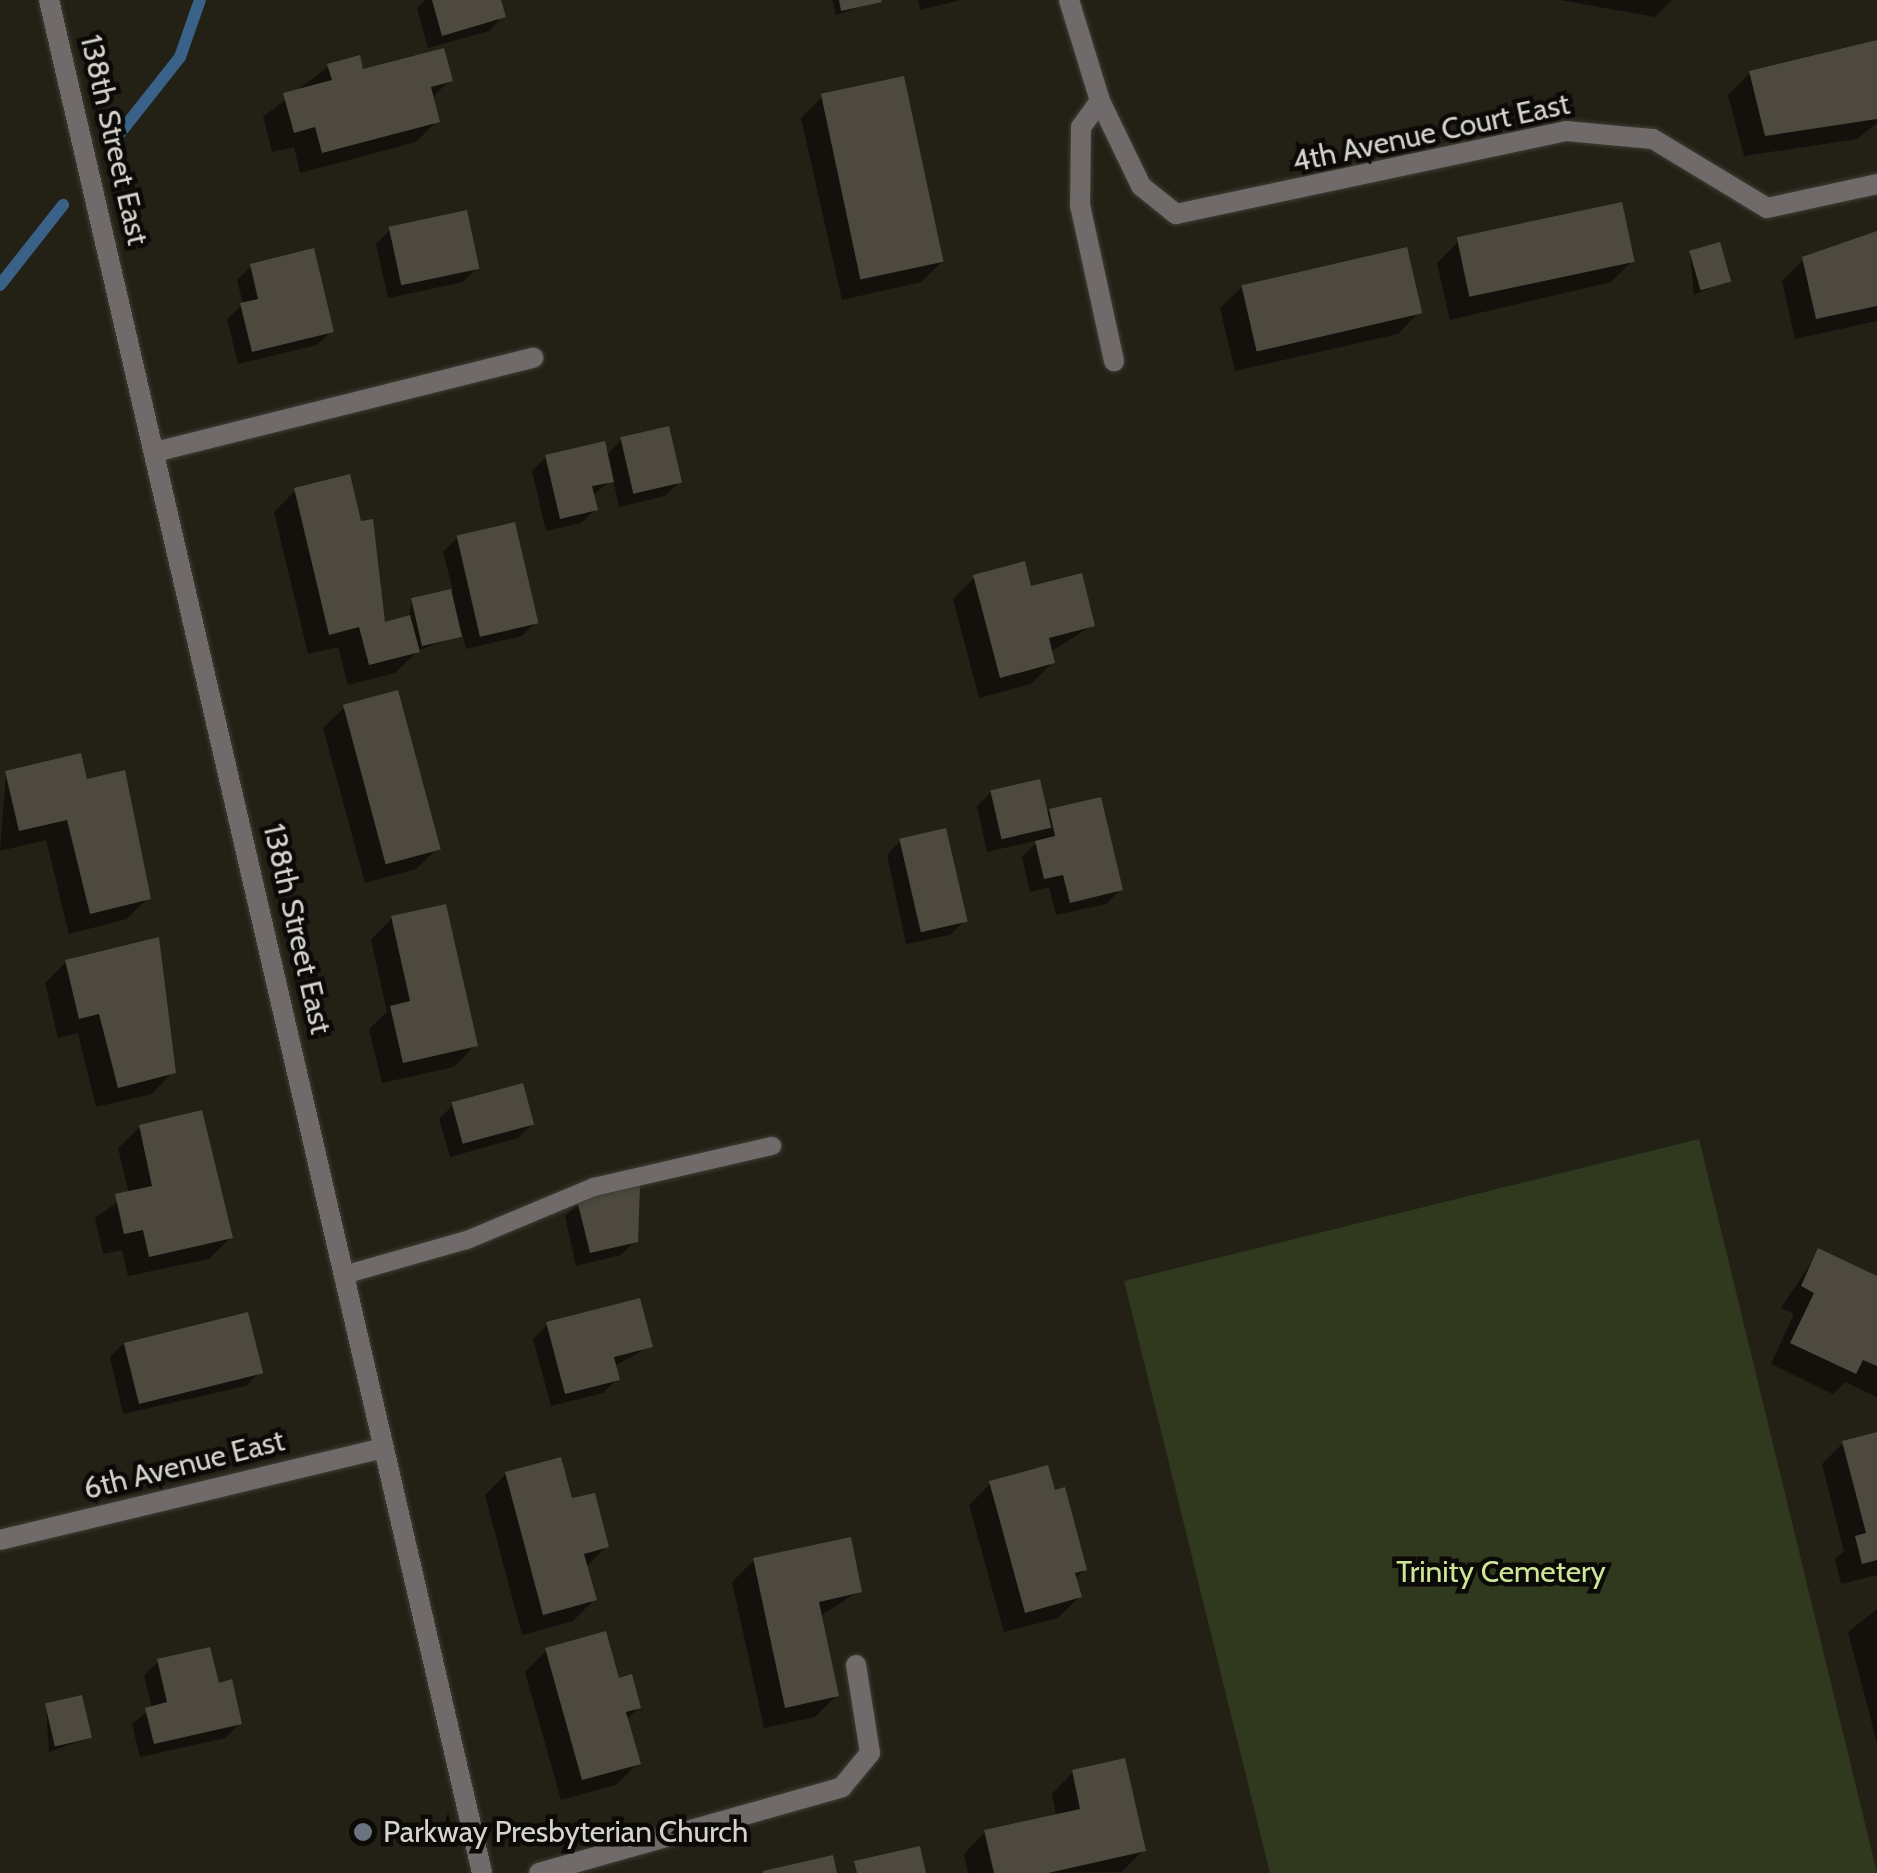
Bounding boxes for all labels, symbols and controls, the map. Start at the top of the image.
street label: 138th Street East [72,31,156,249]
street label: 4th Avenue Court East [1289,86,1573,180]
street label: 138th Street East [255,820,339,1038]
street label: 6th Avenue East [80,1423,288,1507]
park label: Trinity Cemetery [1396,1554,1606,1590]
place label: Parkway Presbyterian Church [383,1814,748,1850]
marker: Parkway Presbyterian Church [352,1821,374,1843]

